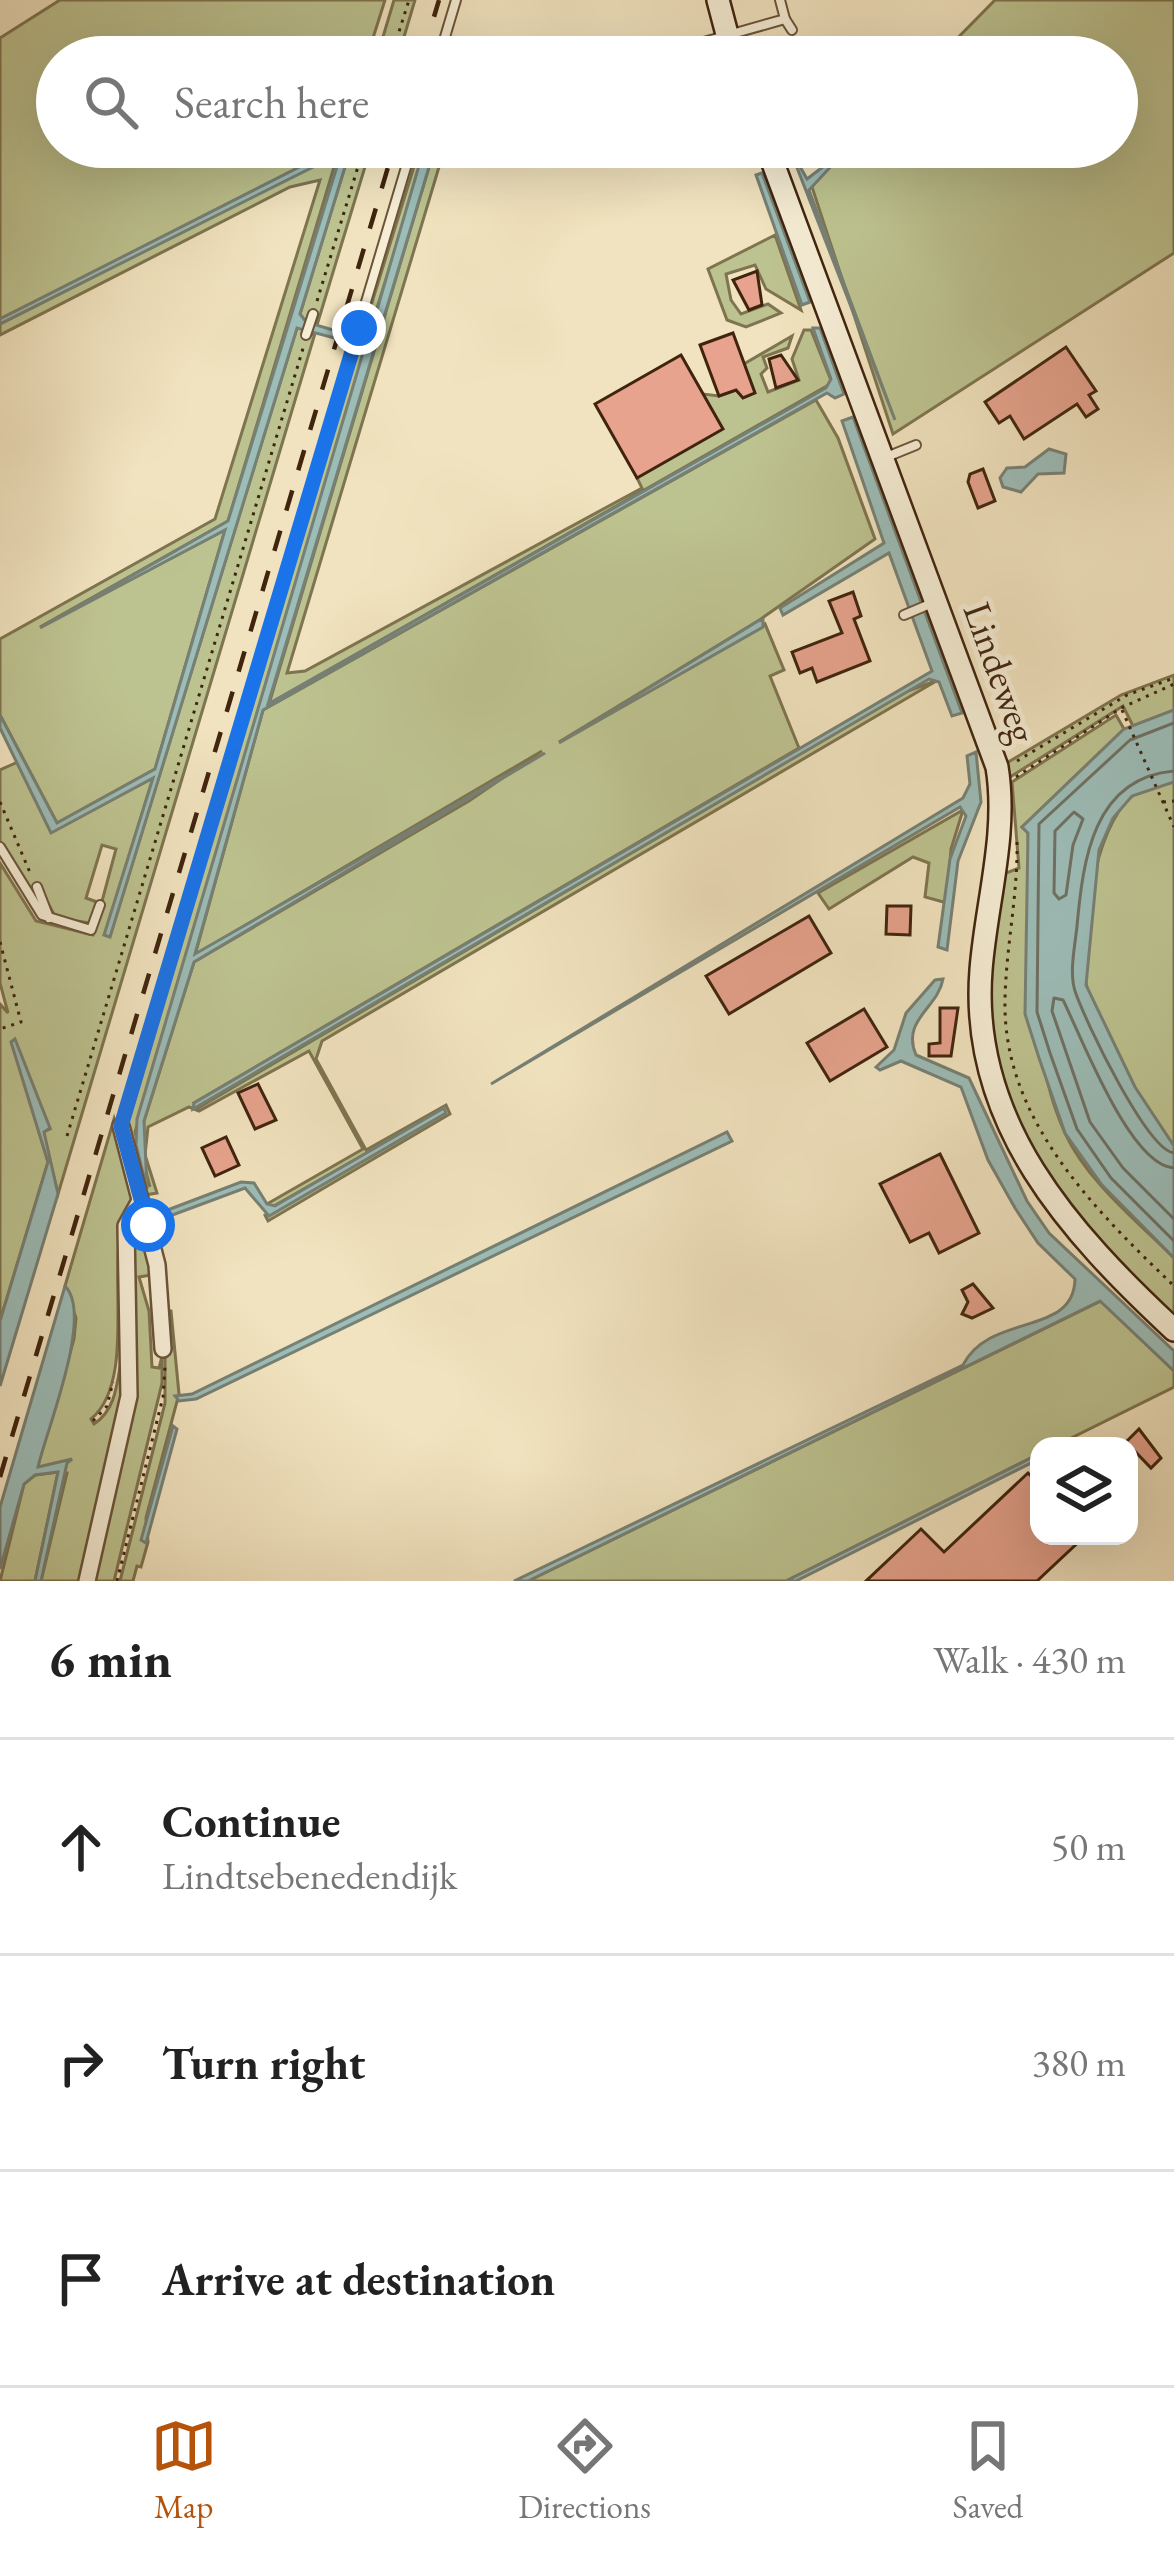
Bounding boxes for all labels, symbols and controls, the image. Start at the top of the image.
search box [36,36,1138,168]
icon: search [78,69,144,135]
text: Search here [174,73,369,131]
route end [332,301,386,355]
street label: Lindeweg [952,595,1050,750]
route start [121,1198,175,1252]
map controls [1030,1437,1138,1545]
button: layers [1030,1437,1138,1545]
text: 6 min [48,1626,172,1692]
text: Walk · 430 m [933,1634,1126,1685]
text: Continue [162,1792,340,1850]
icon: ahead [48,1814,114,1880]
text: 50 m [1050,1821,1126,1872]
text: Lindtsebenedendijk [162,1850,457,1901]
icon: right [48,2030,114,2096]
text: Turn right [162,2034,365,2092]
text: 380 m [1032,2037,1126,2088]
icon: arrive [48,2246,114,2312]
text: Arrive at destination [162,2250,555,2308]
tab: Map [151,2413,217,2528]
tab: Directions [518,2413,651,2528]
tab: Saved [953,2413,1023,2528]

